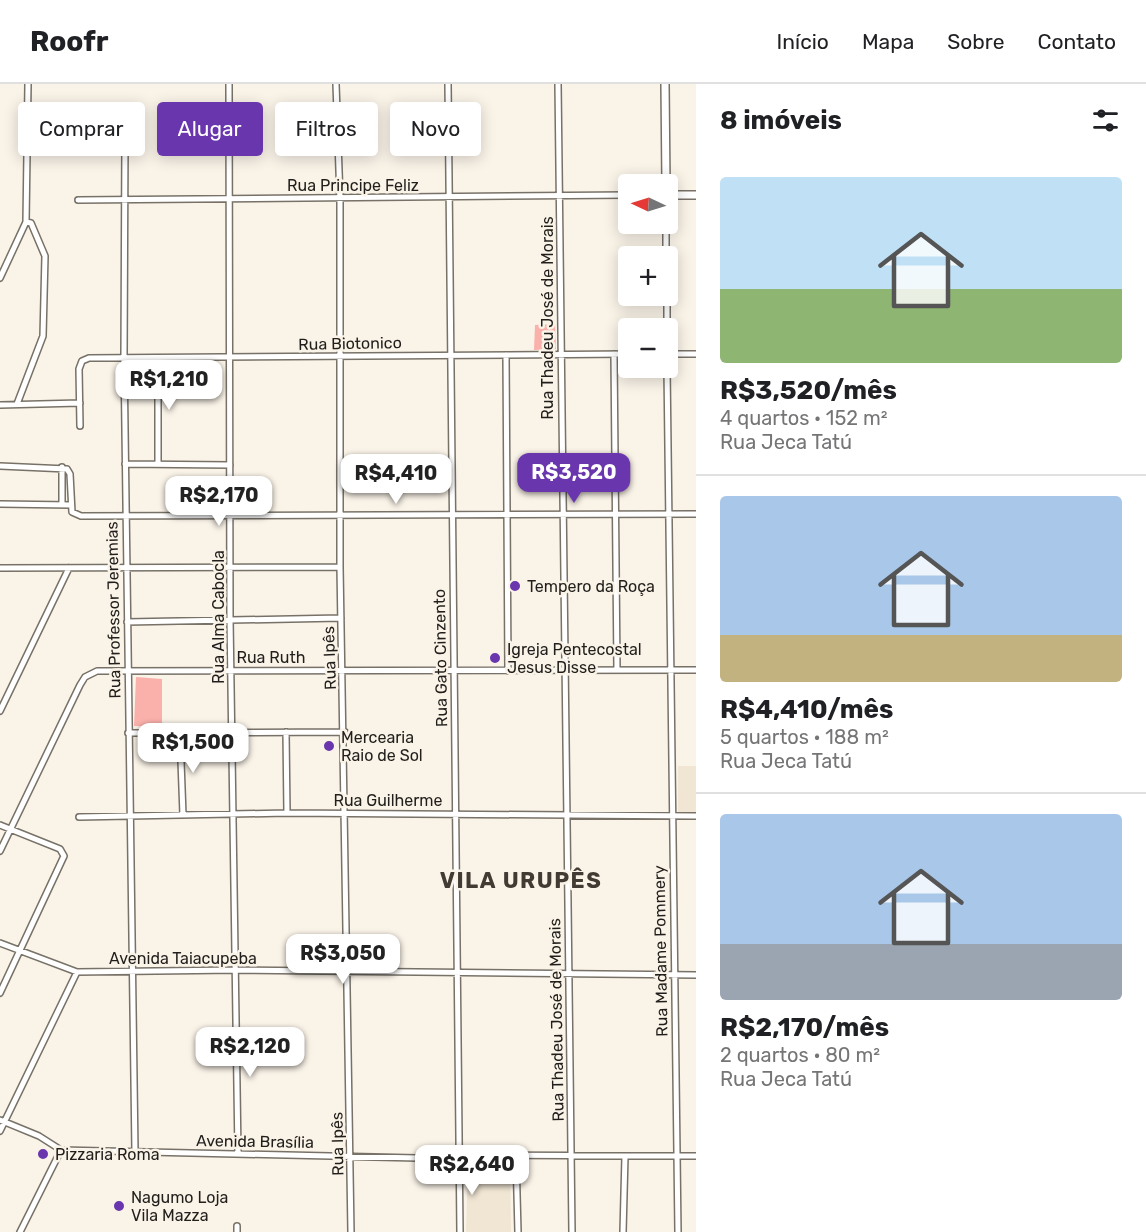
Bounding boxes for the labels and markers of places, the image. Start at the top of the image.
pin: R$1,210 [114,360,224,411]
pin: R$3,520 [519,453,629,504]
pin: R$4,410 [341,454,451,505]
pin: R$2,170 [164,476,274,527]
place label: Tempero da Roça [527,577,655,596]
marker: Tempero da Roça [508,579,522,593]
place label: Igreja Pentecostal Jesus Disse [507,640,642,677]
marker: Igreja Pentecostal Jesus Disse [488,651,502,665]
pin: R$1,500 [138,723,248,774]
place label: Mercearia Raio de Sol [341,728,423,765]
marker: Mercearia Raio de Sol [322,739,336,753]
pin: R$3,050 [288,934,398,985]
pin: R$2,120 [195,1027,305,1078]
place label: Pizzaria Roma [55,1145,160,1164]
pin: R$2,640 [417,1145,527,1196]
marker: Pizzaria Roma [36,1147,50,1161]
place label: Nagumo Loja Vila Mazza [131,1188,228,1225]
marker: Nagumo Loja Vila Mazza [112,1199,126,1213]

